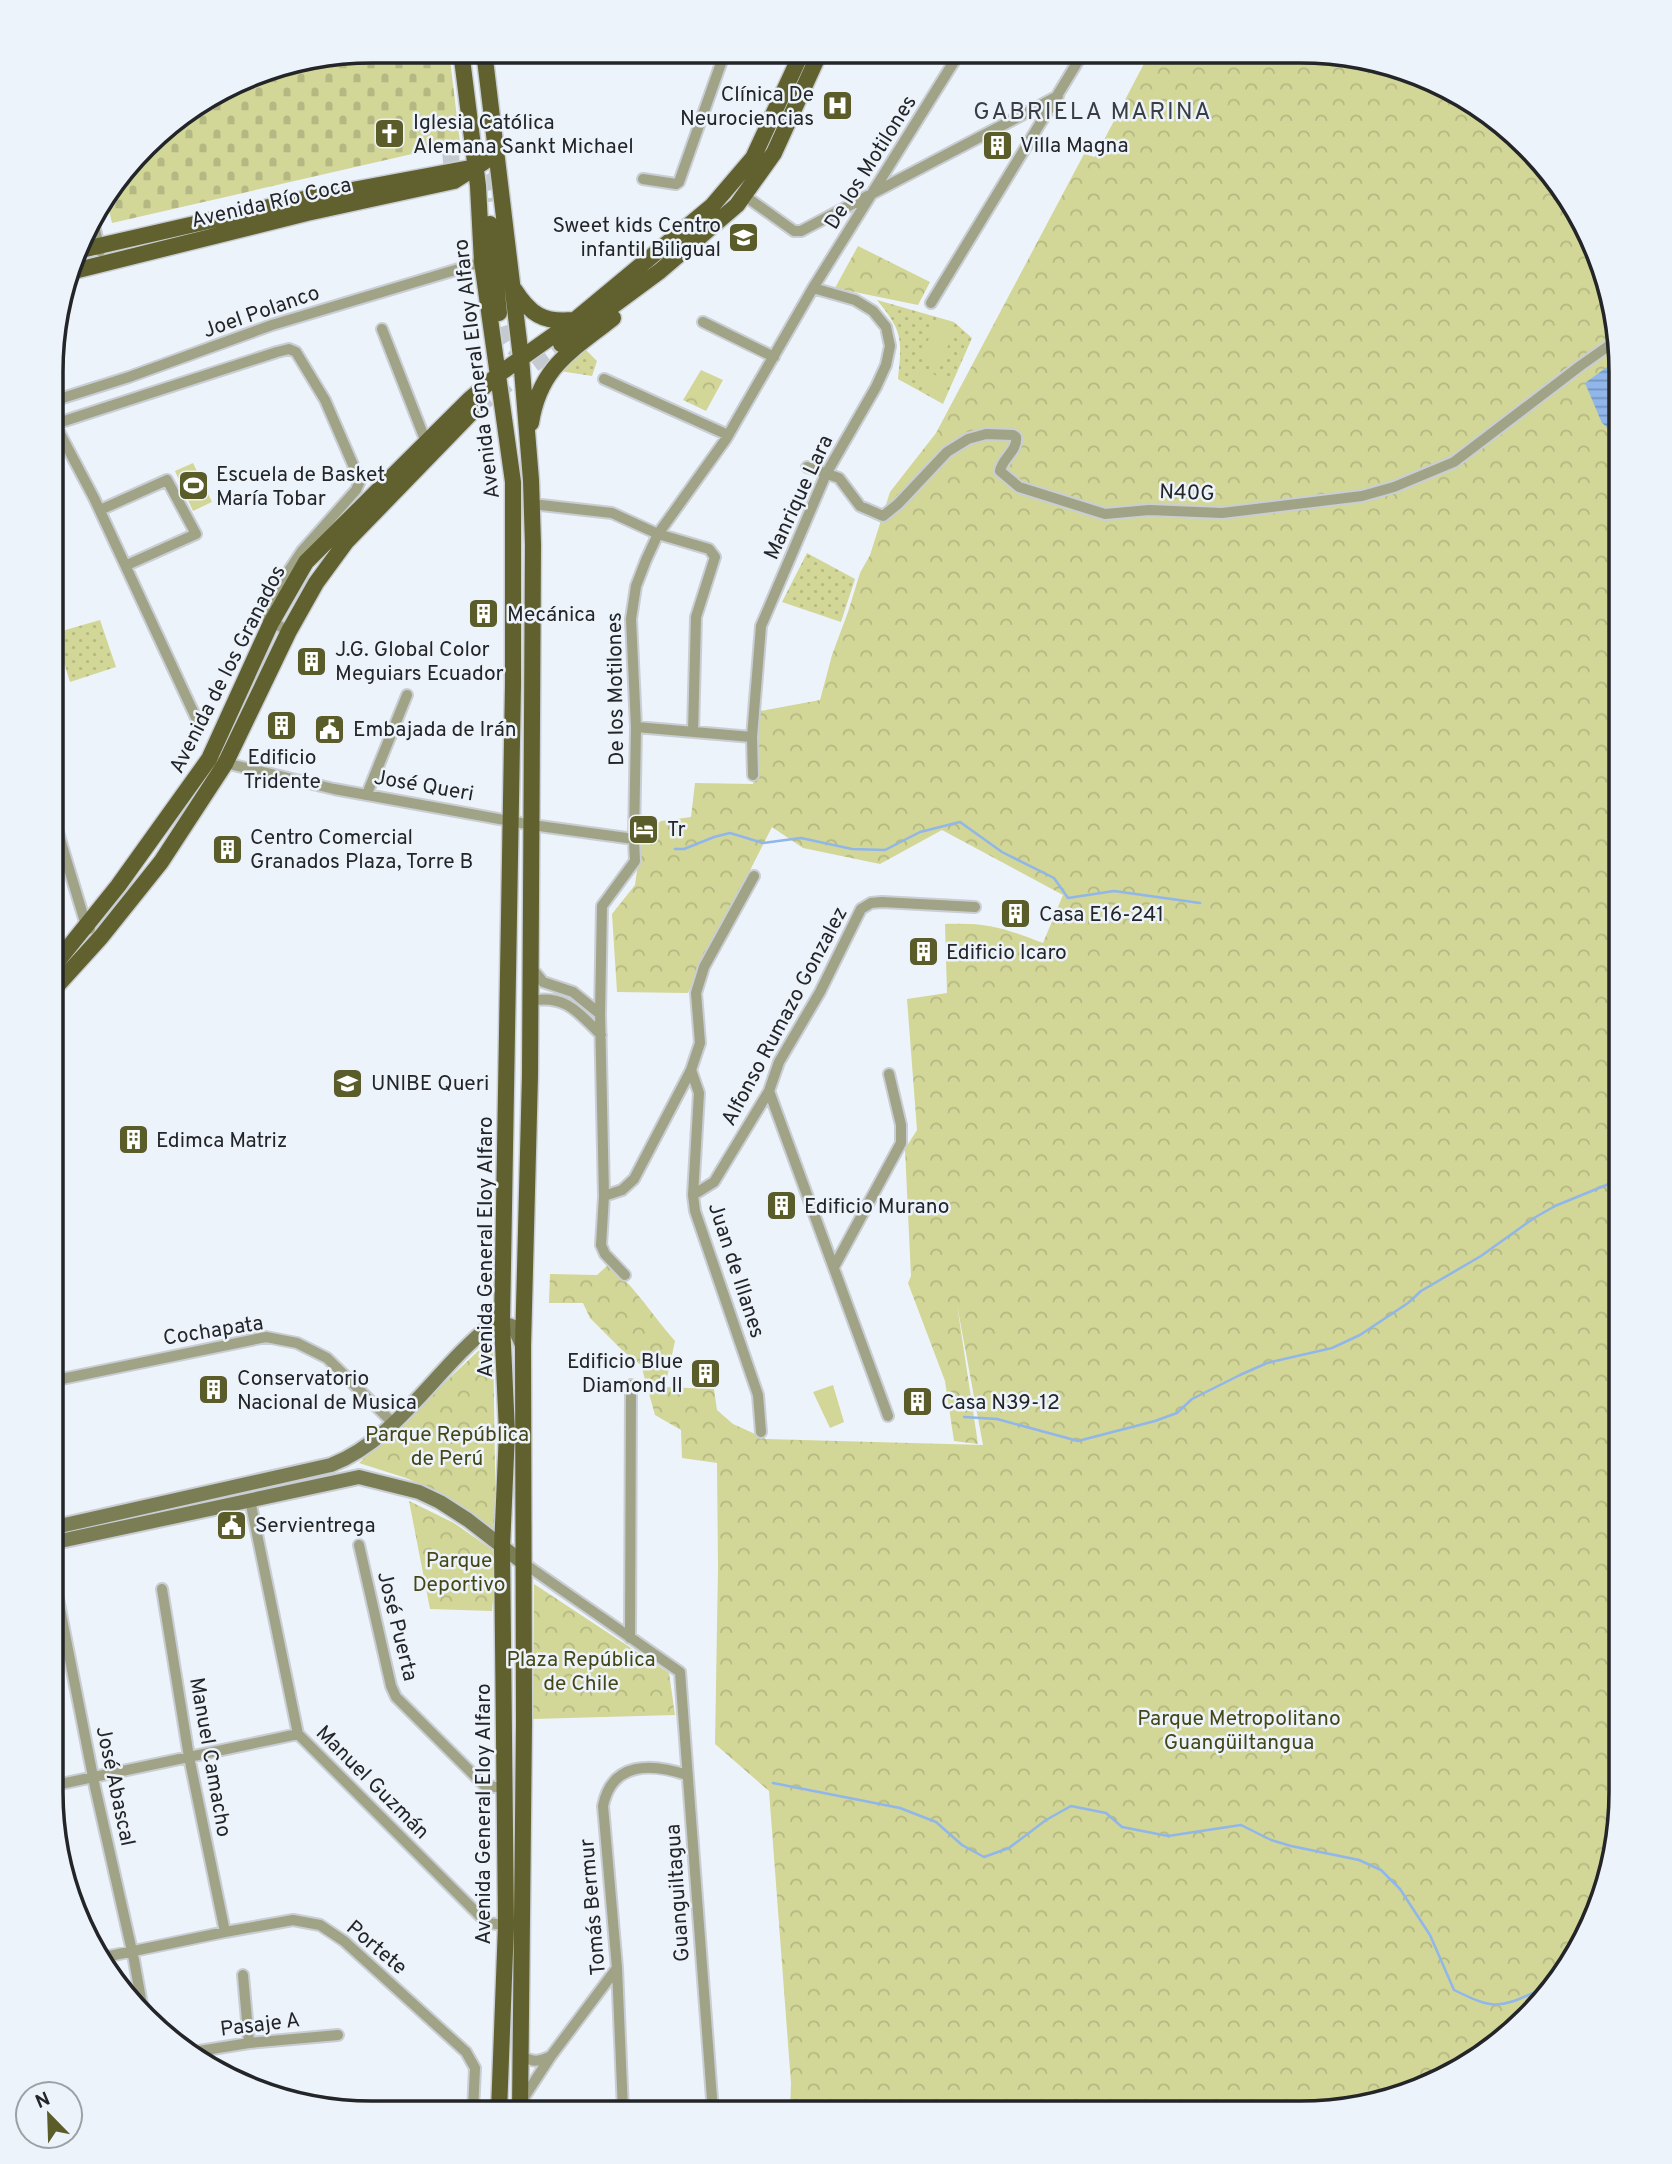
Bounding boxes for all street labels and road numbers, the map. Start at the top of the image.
street label: De los Motilones [819,91,923,235]
street label: Avenida Río Coca [189,172,354,235]
street label: Avenida General Eloy Alfaro [448,237,507,500]
street label: Joel Polanco [200,280,323,345]
street label: Manrique Lara [759,431,840,564]
street label: N40G [1159,479,1215,508]
street label: Avenida de los Granados [164,561,293,778]
street label: De los Motilones [602,612,631,766]
street label: José Queri [372,764,476,809]
street label: Alfonso Rumazo Gonzalez [716,903,855,1131]
street label: Avenida General Eloy Alfaro [473,1116,500,1378]
street label: Juan de Illanes [701,1199,770,1342]
street label: Cochapata [161,1310,265,1353]
street label: José Puerta [370,1569,423,1684]
street label: Manuel Camacho [182,1675,237,1839]
street label: Avenida General Eloy Alfaro [471,1683,498,1945]
street label: Manuel Guzmán [309,1720,435,1846]
street label: José Abascal [89,1724,140,1849]
street label: Guanguiltagua [660,1823,697,1963]
street label: Tomás Bermur [574,1837,613,1976]
street label: Portete [340,1915,412,1981]
street label: Pasaje A [219,2007,302,2044]

